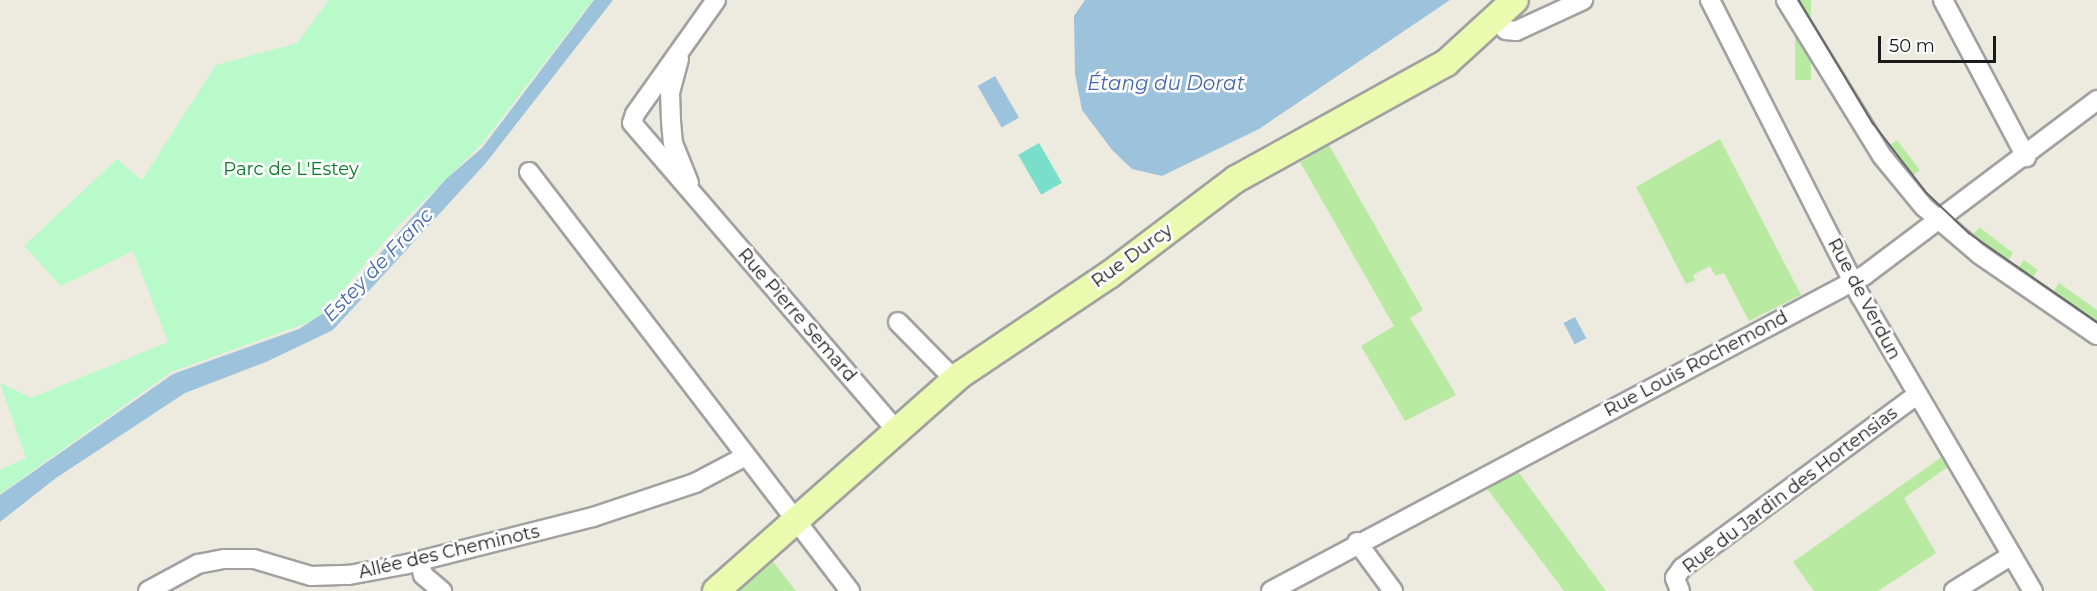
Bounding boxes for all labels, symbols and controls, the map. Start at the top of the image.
scale bar [1881,24,2000,62]
text: 50 m [1889,35,1935,57]
water label: Étang du Dorat [1087,71,1245,95]
park label: Parc de L'Estey [223,158,359,180]
water label: Estey de Franc [318,203,438,327]
street label: Rue Durcy [1087,220,1177,292]
street label: Rue de Verdun [1823,235,1905,363]
street label: Rue Pierre Semard [733,244,861,386]
street label: Rue Louis Rochemond [1600,306,1792,422]
street label: Rue du Jardin des Hortensias [1678,402,1902,578]
street label: Allée des Cheminots [356,521,542,583]

